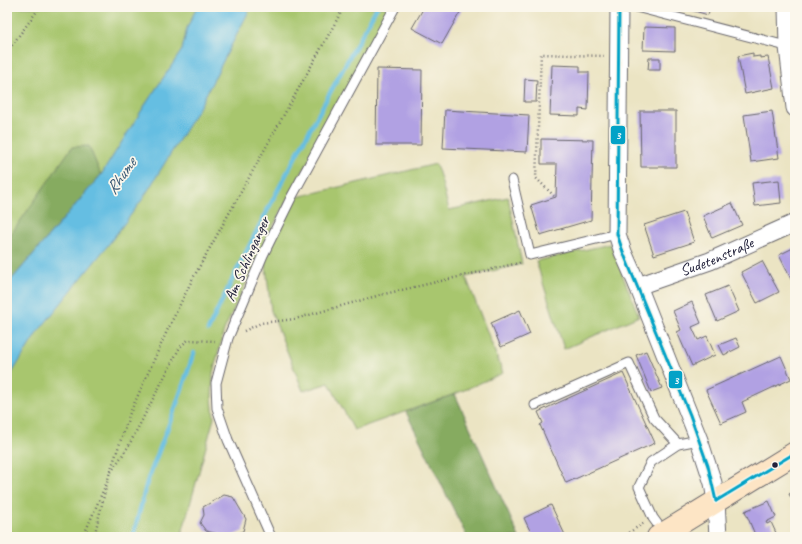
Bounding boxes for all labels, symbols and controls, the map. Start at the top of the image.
line badge: 3 [610,125,626,145]
text: 3 [616,128,622,142]
water label: Rhume [101,152,142,198]
street label: Am Schlinganger [219,213,275,304]
street label: Sudetenstraße [677,232,758,281]
line badge: 3 [668,370,683,389]
text: 3 [674,373,680,387]
unlabelled marker [770,460,780,470]

